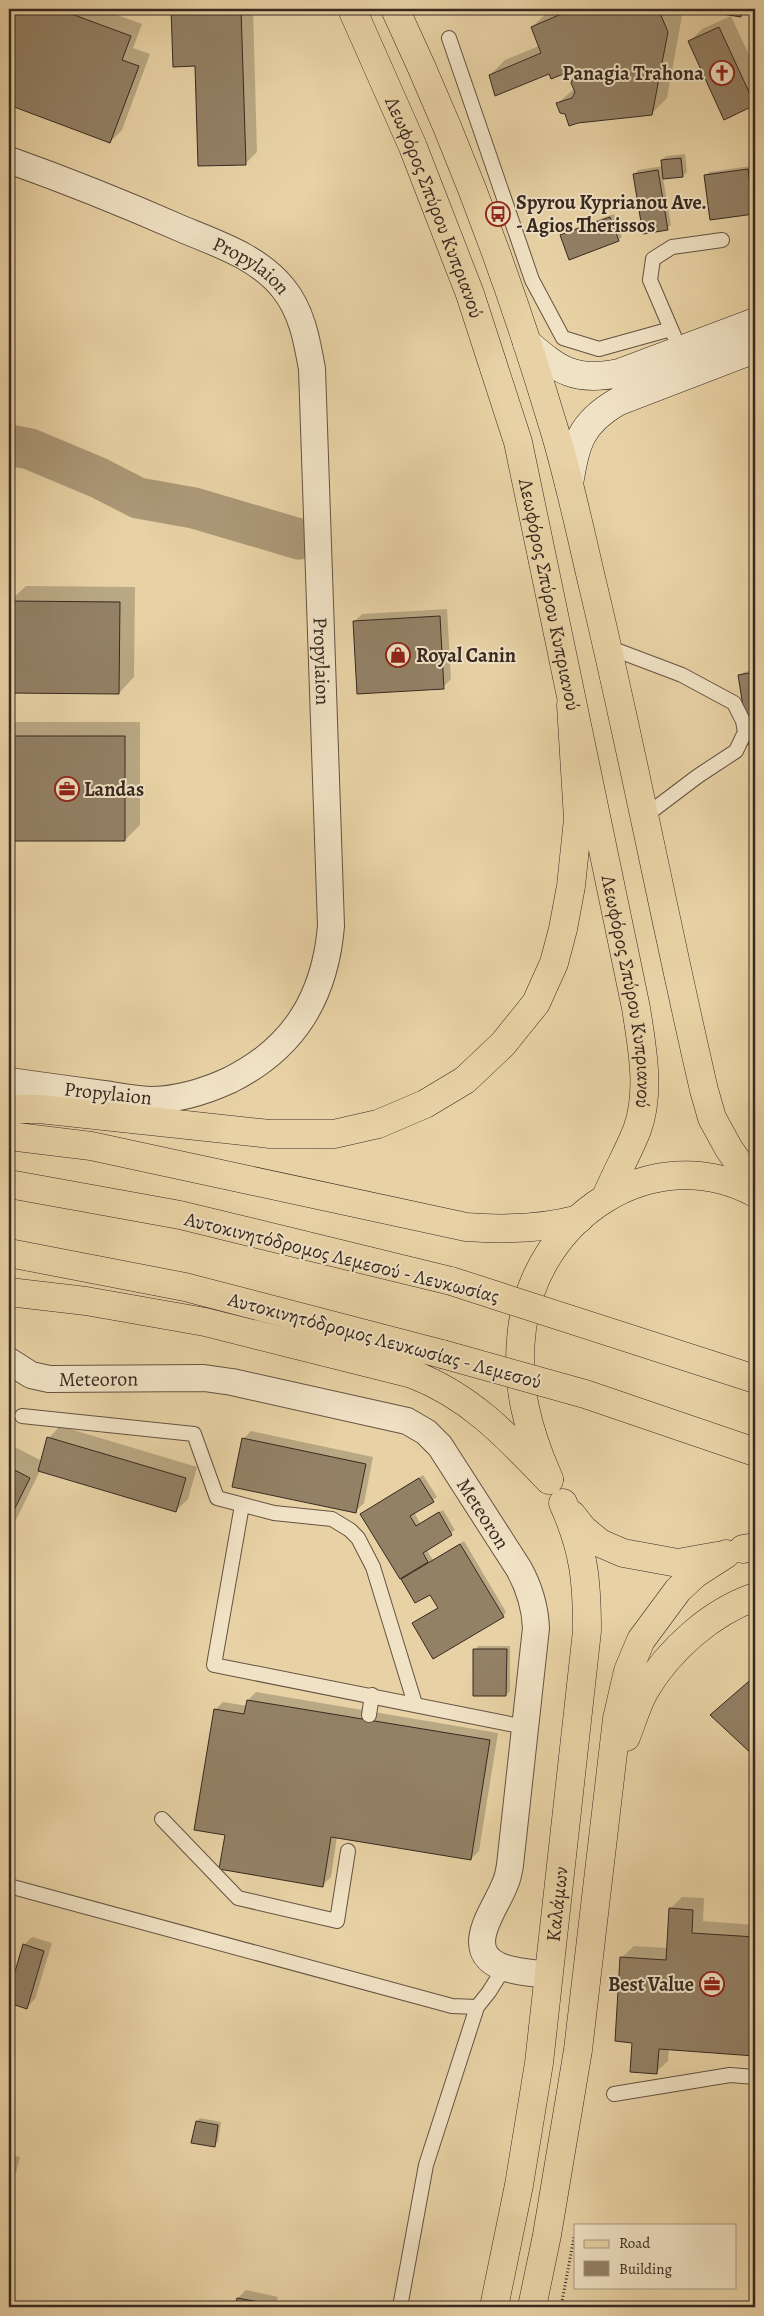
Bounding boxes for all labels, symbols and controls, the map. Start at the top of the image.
place label: Panagia Trahona [562,60,704,87]
church icon: Panagia Trahona [709,60,735,86]
street label: Λεωφόρος Σπύρου Κυπριανού [378,91,490,322]
place label: Spyrou Kyprianou Ave. - Agios Therissos [516,189,707,239]
bus stop icon: Spyrou Kyprianou Ave. - Agios Therissos [485,201,511,227]
street label: Propylaion [208,230,296,300]
street label: Λεωφόρος Σπύρου Κυπριανού [512,475,587,713]
street label: Propylaion [306,617,336,706]
shop icon: Royal Canin [385,642,411,668]
place label: Royal Canin [416,642,516,669]
office icon: Landas [54,776,80,802]
place label: Landas [84,776,144,803]
street label: Λεωφόρος Σπύρου Κυπριανού [594,872,657,1110]
street label: Propylaion [63,1075,153,1112]
street label: Αυτοκινητόδρομος Λεμεσού - Λευκωσίας [181,1205,502,1310]
street label: Αυτοκινητόδρομος Λευκωσίας - Λεμεσού [224,1285,545,1395]
street label: Meteoron [59,1365,138,1393]
street label: Meteoron [450,1473,516,1554]
street label: Καλάμων [540,1865,575,1943]
place label: Best Value [608,1971,694,1998]
office icon: Best Value [699,1971,725,1997]
legend [574,2224,736,2288]
text: Road [619,2233,651,2253]
text: Building [619,2259,672,2279]

